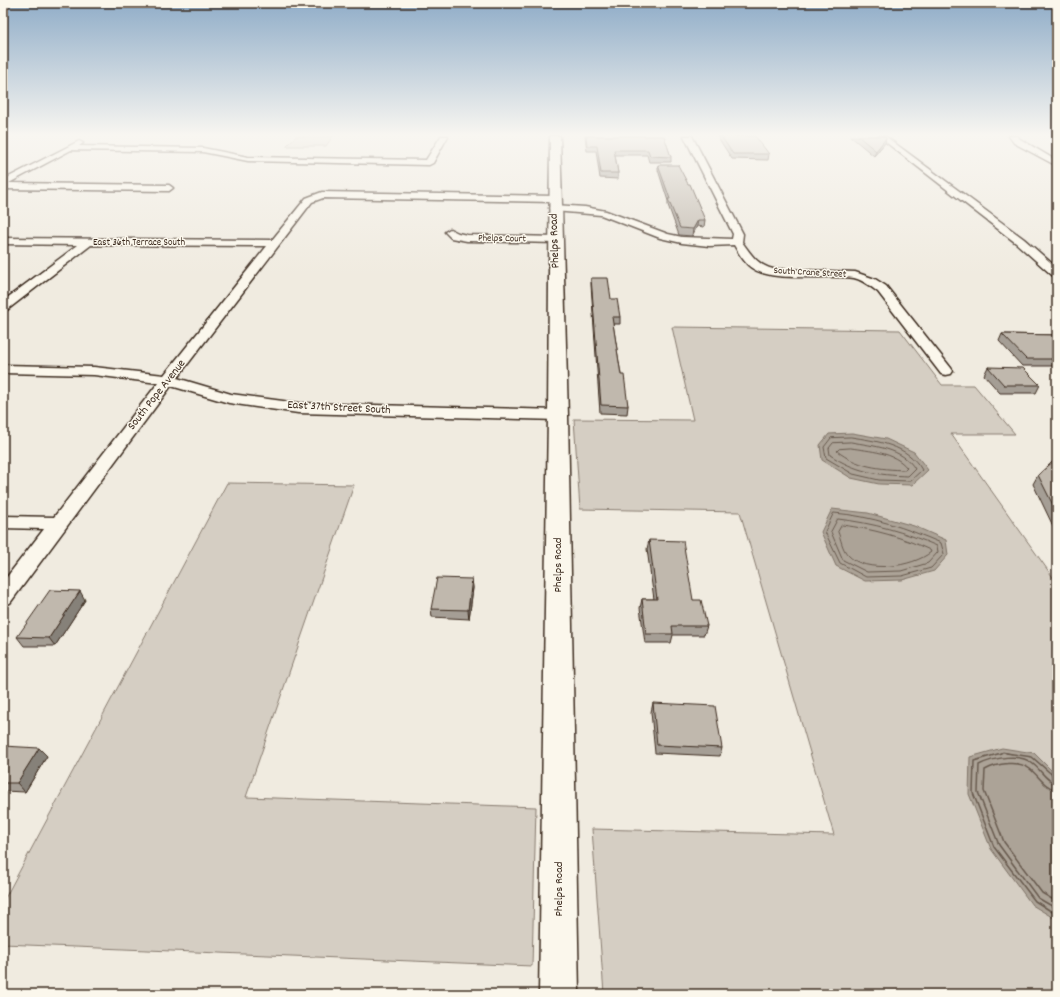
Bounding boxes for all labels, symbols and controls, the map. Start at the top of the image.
street label: Phelps Road [546,213,564,269]
street label: Phelps Court [478,232,526,246]
street label: East 36th Terrace South [93,236,185,250]
street label: South Crane Street [773,264,847,282]
street label: South Pope Avenue [124,356,190,434]
street label: East 37th Street South [287,397,391,419]
street label: Phelps Road [550,538,567,592]
street label: Phelps Road [551,862,568,916]

